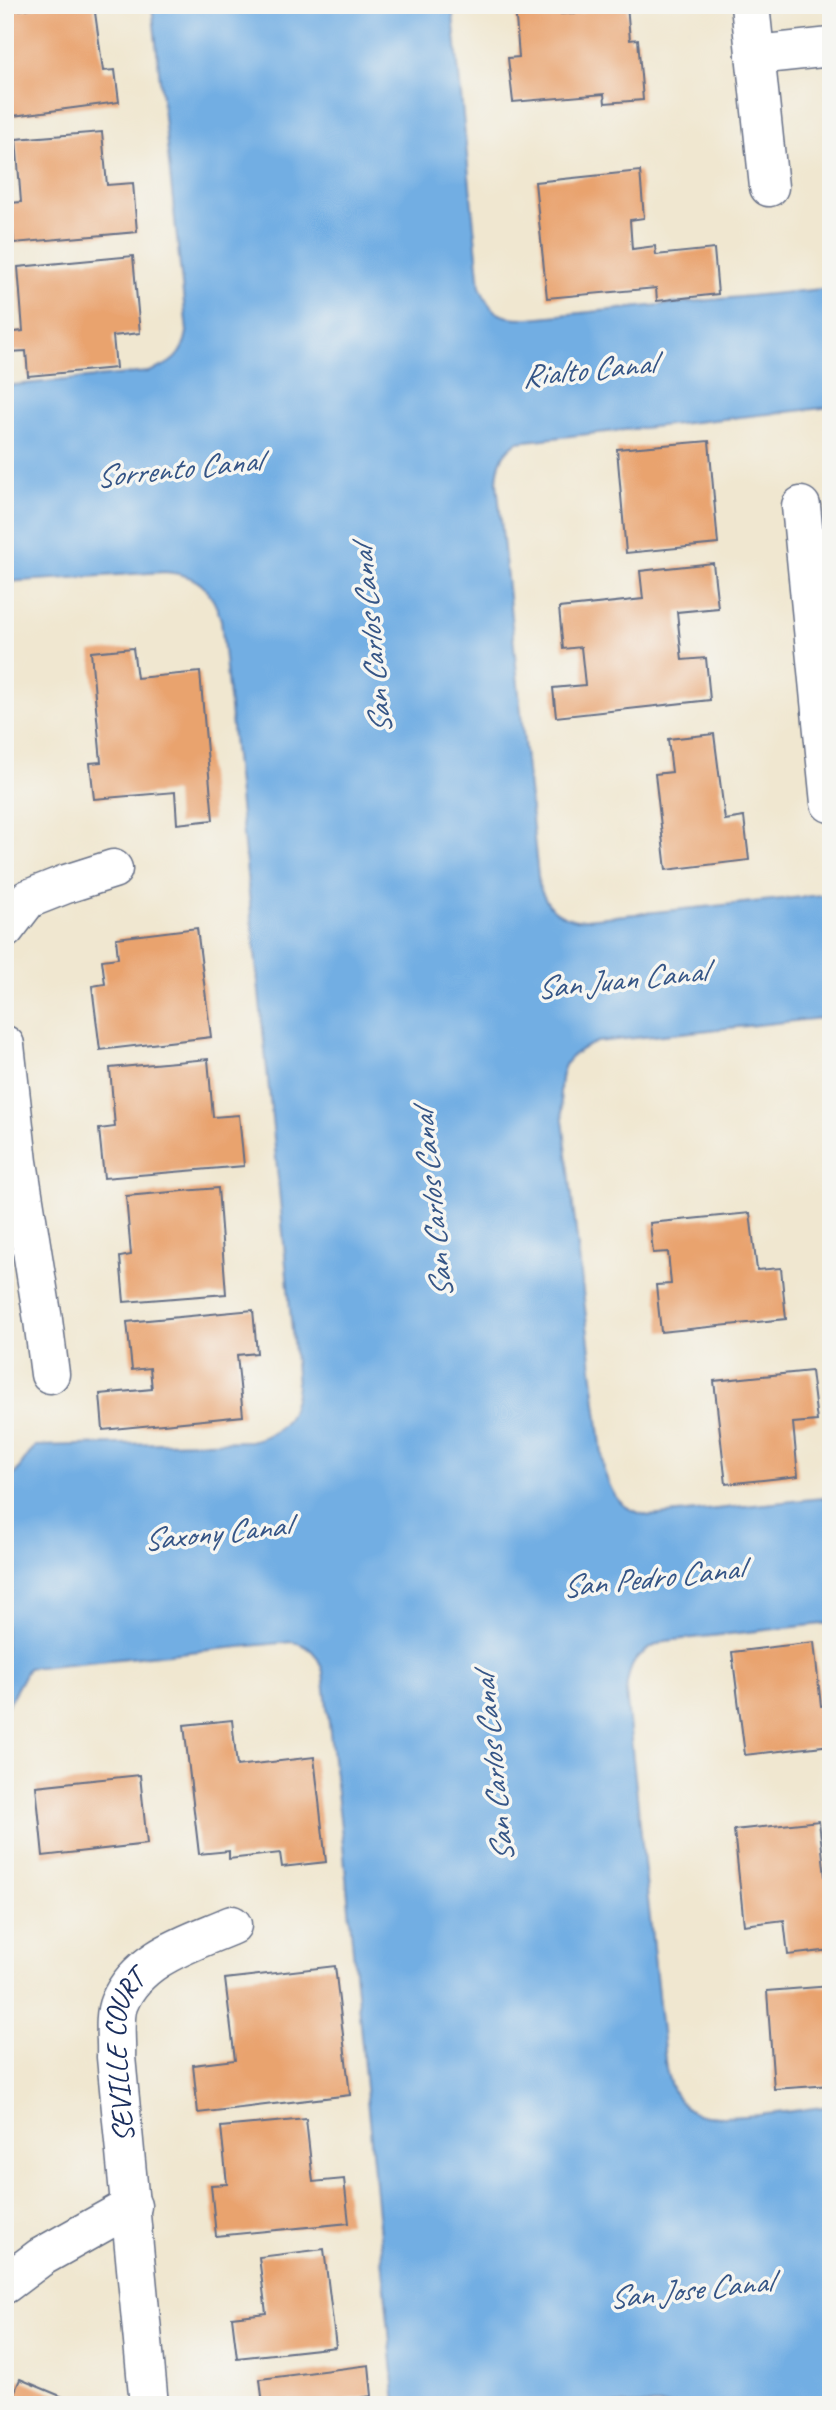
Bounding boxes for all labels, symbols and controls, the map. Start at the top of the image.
water label: Rialto Canal [520,341,667,397]
water label: Sorrento Canal [93,438,273,498]
water label: San Carlos Canal [340,535,402,737]
water label: San Juan Canal [534,949,718,1009]
water label: San Carlos Canal [401,1099,463,1301]
water label: Saxony Canal [141,1503,302,1561]
water label: San Pedro Canal [560,1547,755,1607]
water label: San Carlos Canal [462,1663,524,1865]
street label: SEVILLE COURT [96,1956,157,2144]
water label: San Jose Canal [607,2259,784,2318]

